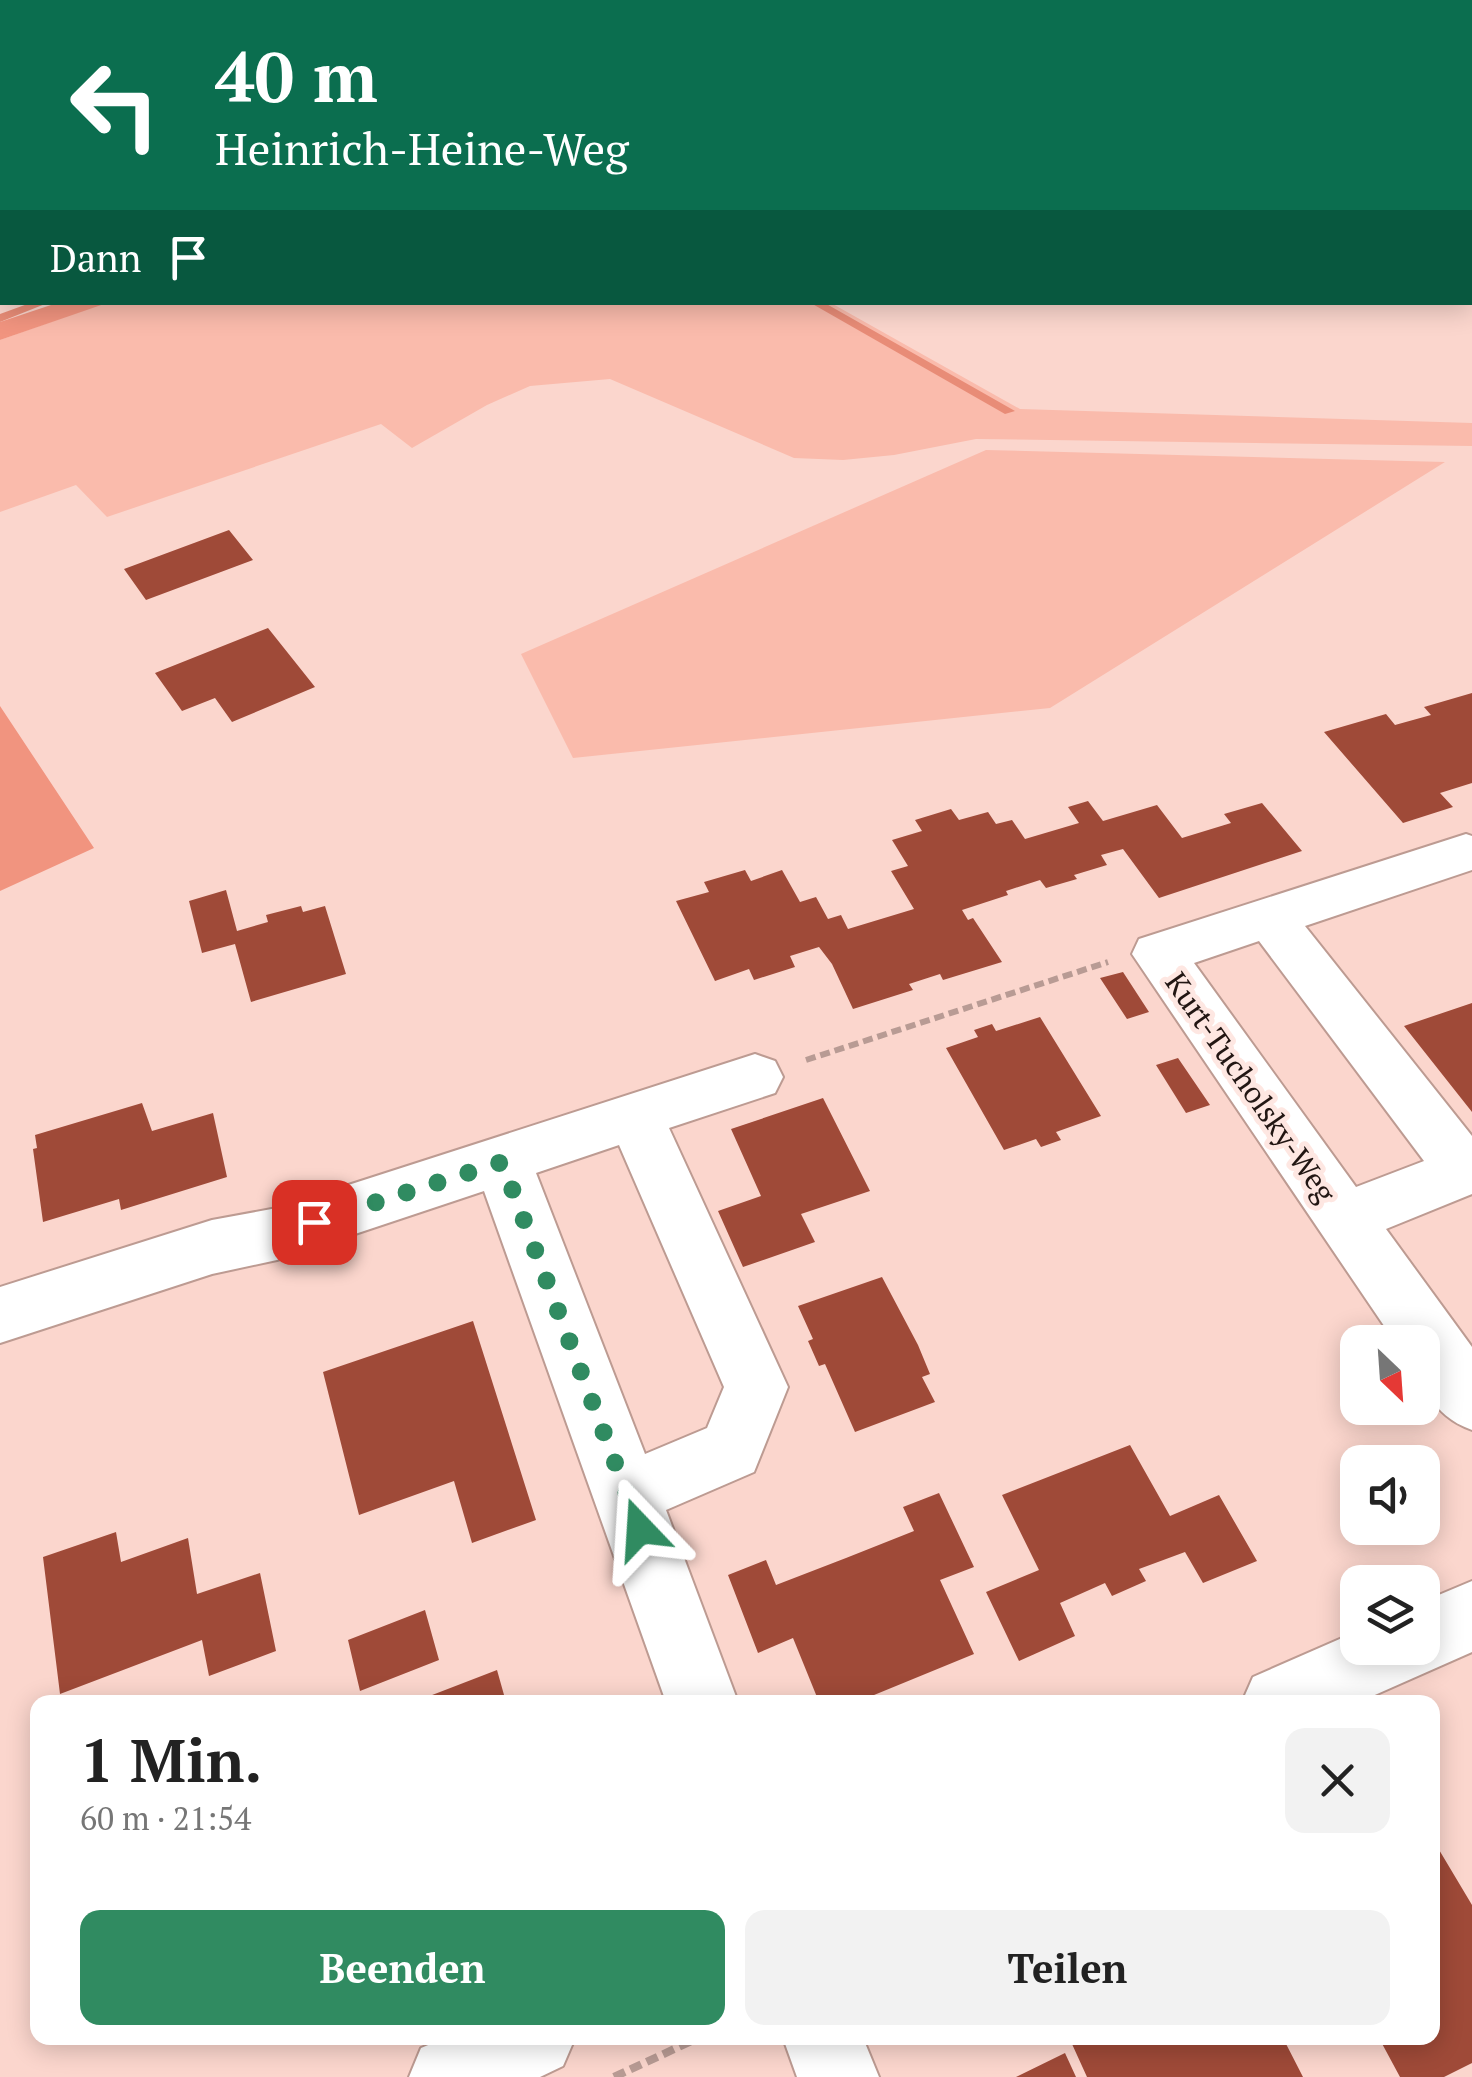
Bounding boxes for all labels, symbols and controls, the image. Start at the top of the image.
text: 40 m [215,29,378,122]
icon: left [50,40,180,170]
text: Heinrich-Heine-Weg [215,118,629,178]
icon: arrive [161,230,216,285]
text: Dann [50,233,141,283]
street label: Kurt-Tucholsky-Weg [1157,964,1346,1211]
pin [272,1180,357,1265]
icon: arrive [287,1195,342,1250]
north arrow [1340,1325,1440,1425]
map controls [1340,1325,1440,1665]
button: sound [1340,1445,1440,1545]
position arrow [588,1477,692,1581]
button: layers [1340,1565,1440,1665]
text: 1 Min. [80,1720,262,1799]
button: close [1285,1728,1390,1833]
text: 60 m · 21:54 [80,1797,251,1839]
button: Beenden [80,1910,725,2025]
button: Teilen [745,1910,1390,2025]

